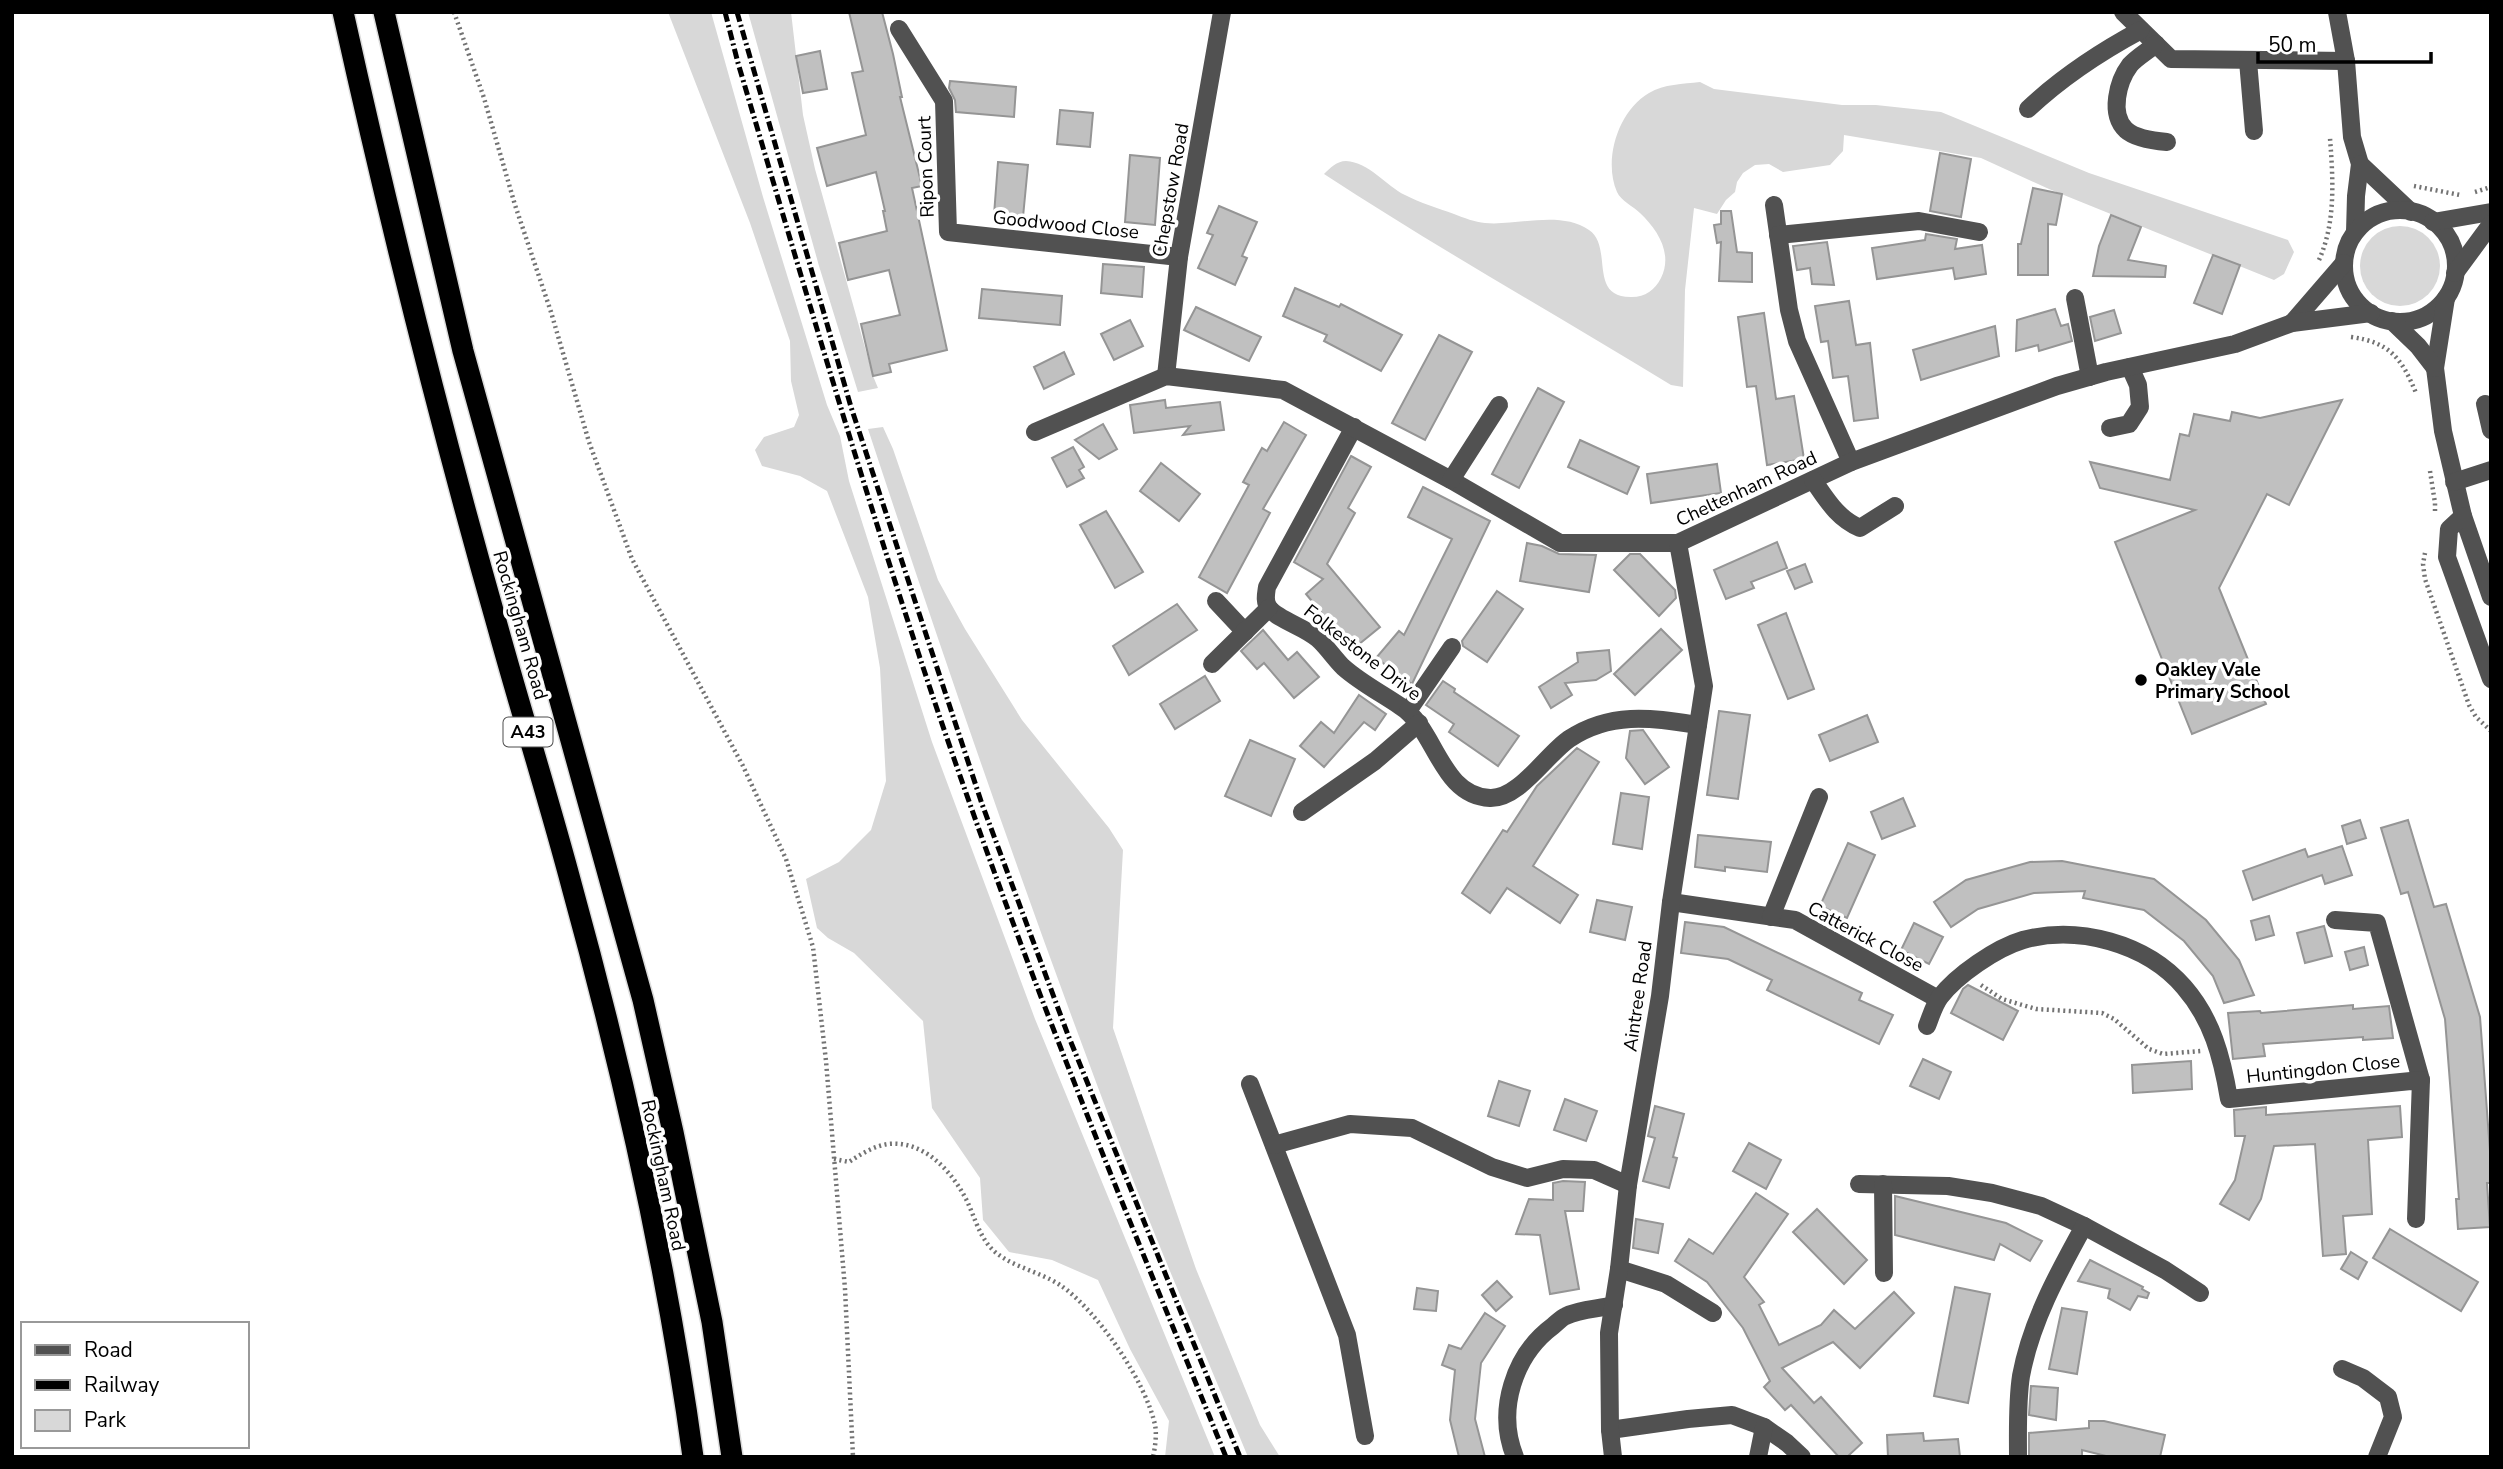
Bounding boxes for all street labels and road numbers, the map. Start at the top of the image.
street label: Ripon Court [911,115,941,218]
street label: Chepstow Road [1146,121,1196,259]
street label: Goodwood Close [991,204,1140,246]
street label: Cheltenham Road [1672,445,1821,533]
street label: Rockingham Road [486,548,554,703]
street label: Folkestone Drive [1298,599,1427,707]
road number: A43 [504,718,552,746]
street label: Catterick Close [1803,895,1928,978]
street label: Aintree Road [1617,939,1659,1053]
street label: Huntingdon Close [2245,1048,2401,1090]
street label: Rockingham Road [634,1097,692,1253]

